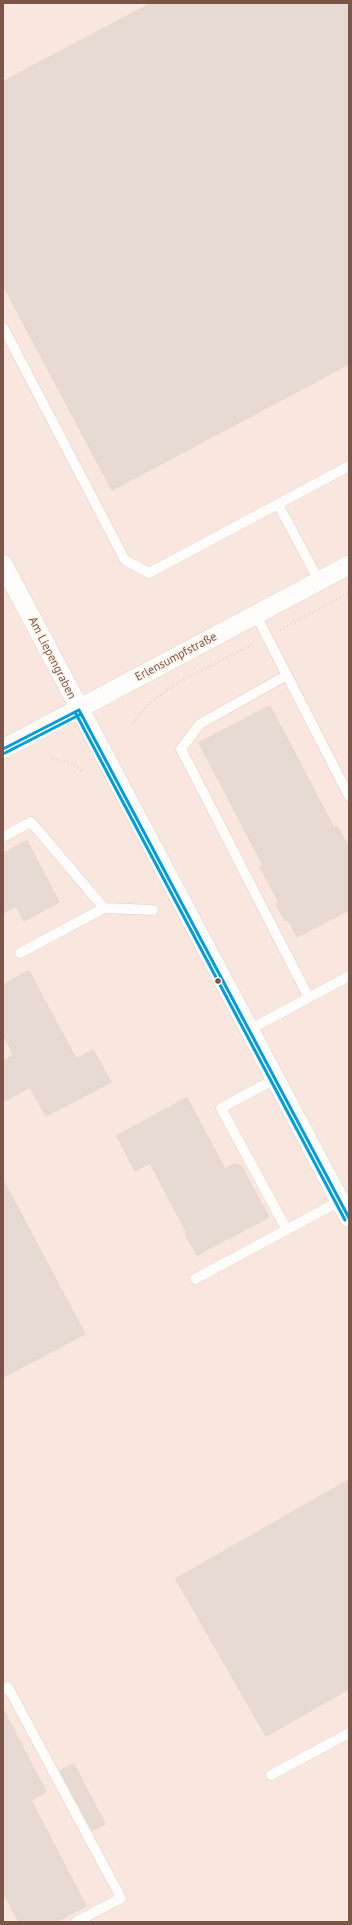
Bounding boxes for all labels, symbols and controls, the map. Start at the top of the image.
street label: Am Liepengraben [25,615,79,701]
street label: Erlensumpfstraße [133,629,219,685]
unlabelled marker [213,976,223,986]

